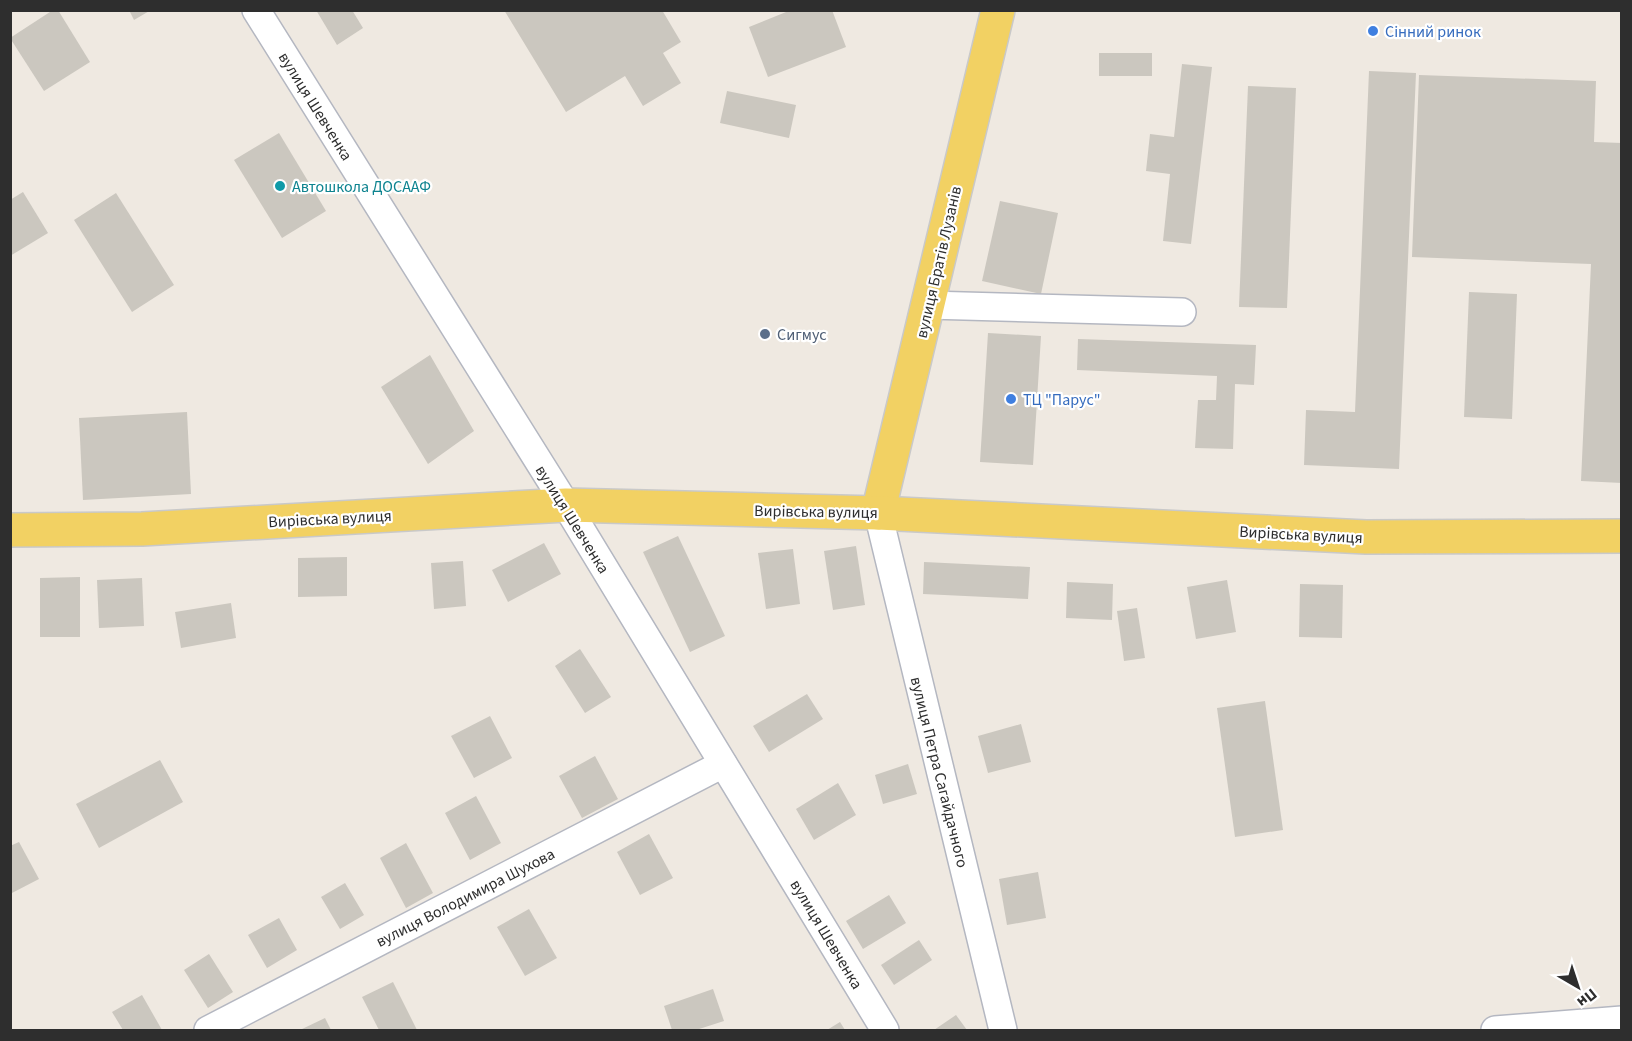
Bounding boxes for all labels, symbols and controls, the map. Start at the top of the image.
place label: Сінний ринок [1385,21,1481,43]
marker: Сінний ринок [1366,24,1380,38]
street label: вулиця Шевченка [273,48,357,165]
place label: Автошкола ДОСААФ [292,176,431,198]
marker: Автошкола ДОСААФ [273,179,287,193]
street label: вулиця Братів Лузанів [911,184,967,340]
place label: Сигмус [777,324,827,346]
marker: Сигмус [758,327,772,341]
place label: ТЦ "Парус" [1023,389,1101,411]
marker: ТЦ "Парус" [1004,392,1018,406]
street label: вулиця Шевченка [530,461,614,578]
street label: Вирівська вулиця [754,500,878,524]
street label: Вирівська вулиця [268,505,392,533]
street label: Вирівська вулиця [1239,521,1363,549]
street label: вулиця Петра Сагайдачного [905,674,973,870]
street label: вулиця Володимира Шухова [372,843,559,953]
street label: вулиця Шевченка [785,876,868,993]
north arrow [1548,957,1608,1017]
text: Пн [1572,983,1601,1013]

